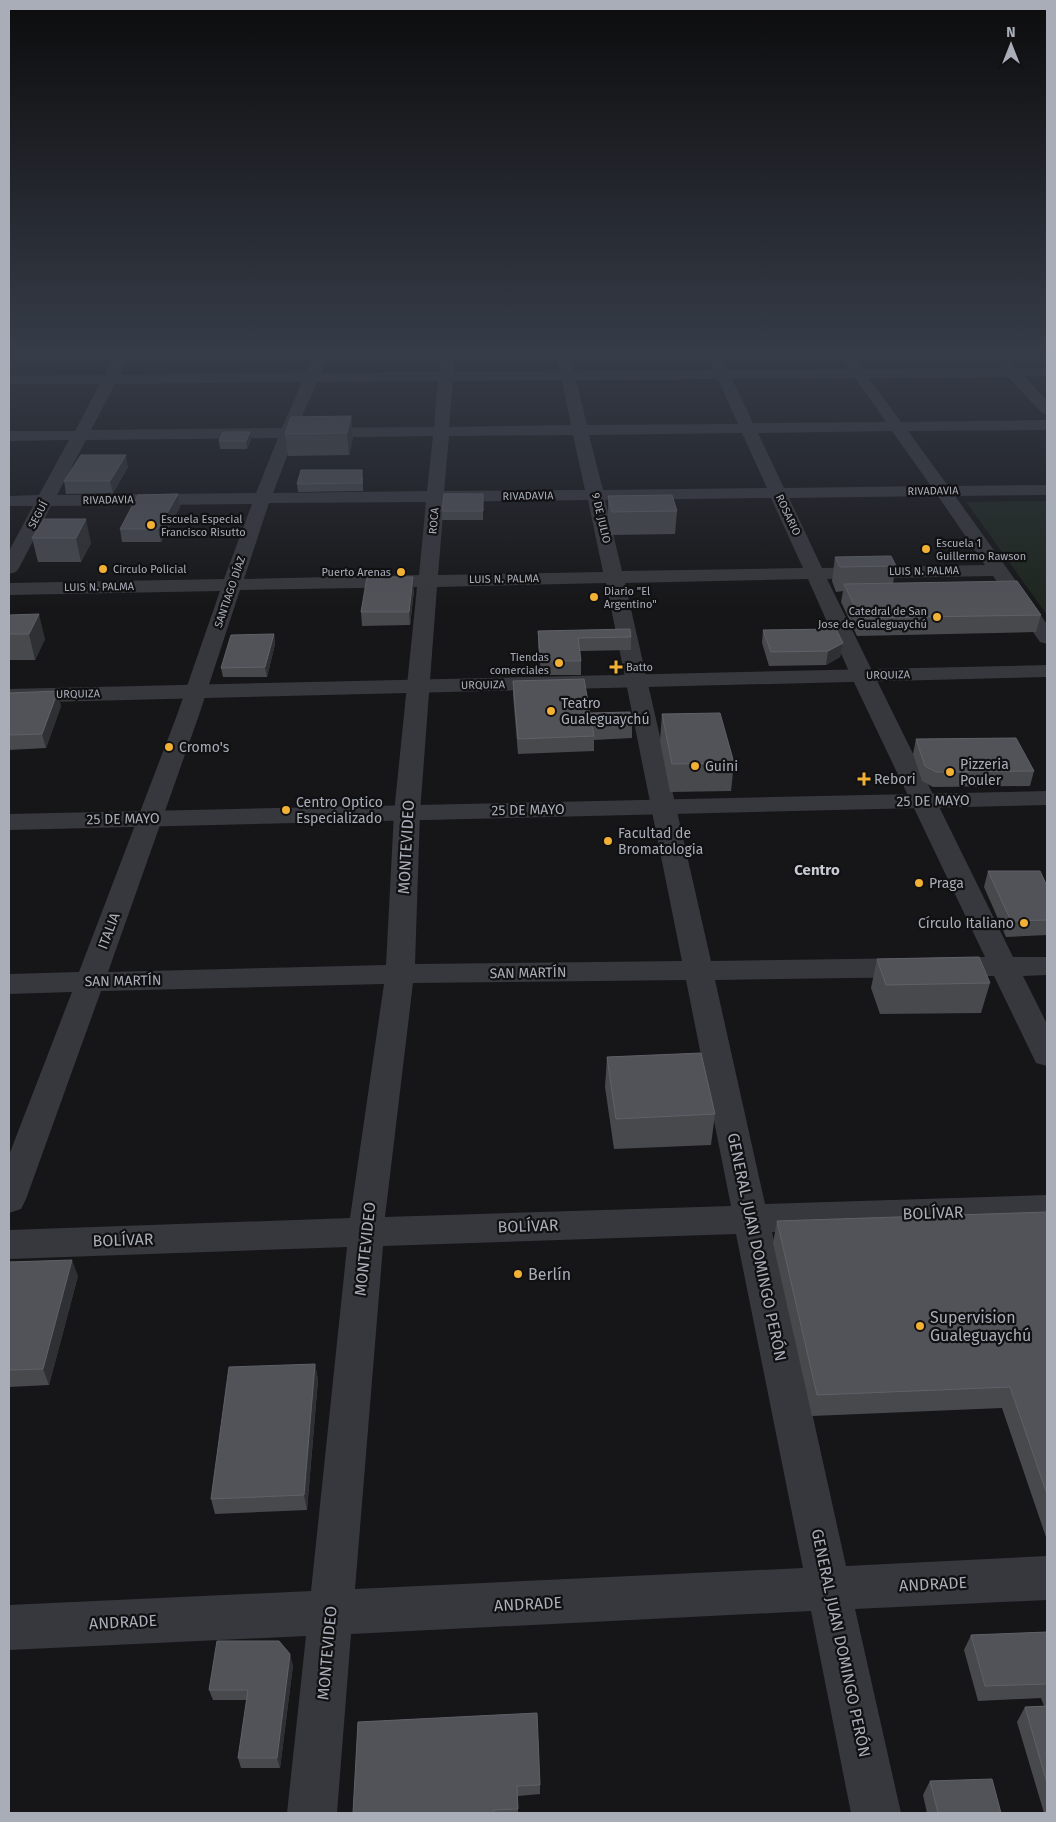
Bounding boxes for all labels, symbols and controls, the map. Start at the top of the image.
north arrow [986,20,1036,70]
text: N [1006,24,1016,41]
street label: RIVADAVIA [907,484,959,498]
street label: RIVADAVIA [502,489,554,503]
street label: 9 DE JULIO [589,491,613,545]
street label: ROSARIO [773,492,803,538]
street label: RIVADAVIA [82,493,134,507]
street label: SEGUÍ [25,499,51,531]
street label: ROCA [426,506,442,535]
place label: Escuela Especial Francisco Risutto [161,513,246,539]
marker: Escuela Especial Francisco Risutto [145,519,157,531]
place label: Escuela 1 Guillermo Rawson [936,537,1026,563]
marker: Escuela 1 Guillermo Rawson [920,543,932,555]
street label: SANTIAGO DÍAZ [211,554,248,629]
marker: Circulo Policial [97,563,109,575]
place label: Circulo Policial [113,563,187,576]
street label: LUIS N. PALMA [889,564,960,578]
place label: Puerto Arenas [321,566,391,579]
marker: Puerto Arenas [395,566,407,578]
street label: LUIS N. PALMA [469,572,540,586]
street label: LUIS N. PALMA [64,580,135,594]
place label: Diario "El Argentino" [604,585,657,611]
marker: Diario "El Argentino" [588,591,600,603]
place label: Catedral de San Jose de Gualeguaychú [818,605,927,631]
marker: Catedral de San Jose de Gualeguaychú [931,611,943,623]
place label: Tiendas comerciales [490,651,549,677]
marker: Tiendas comerciales [553,657,565,669]
marker: Batto [610,661,622,673]
place label: Batto [626,661,653,674]
street label: URQUIZA [866,668,911,682]
street label: URQUIZA [461,678,506,692]
street label: URQUIZA [56,687,101,701]
place label: Teatro Gualeguaychú [561,695,650,728]
marker: Teatro Gualeguaychú [545,705,557,717]
place label: Cromo's [179,739,230,756]
marker: Cromo's [163,741,175,753]
place label: Pizzeria Pouler [960,756,1009,789]
place label: Guini [705,758,738,775]
marker: Guini [689,760,701,772]
marker: Pizzeria Pouler [944,766,956,778]
place label: Rebori [874,771,916,788]
marker: Rebori [858,773,870,785]
street label: 25 DE MAYO [896,792,970,810]
place label: Centro Optico Especializado [296,794,383,827]
street label: MONTEVIDEO [394,799,418,895]
street label: 25 DE MAYO [491,801,565,819]
marker: Centro Optico Especializado [280,804,292,816]
street label: 25 DE MAYO [86,810,160,828]
place label: Facultad de Bromatologia [618,825,703,858]
marker: Facultad de Bromatologia [602,835,614,847]
district label: Centro [794,861,840,879]
place label: Praga [929,875,964,892]
marker: Praga [913,877,925,889]
street label: ITALIA [94,910,124,952]
place label: Círculo Italiano [918,915,1014,932]
marker: Círculo Italiano [1018,917,1030,929]
street label: SAN MARTÍN [489,963,567,982]
street label: SAN MARTÍN [84,971,162,990]
street label: GENERAL JUAN DOMINGO PERÓN [723,1131,791,1363]
street label: MONTEVIDEO [351,1201,379,1297]
street label: BOLÍVAR [902,1201,964,1224]
street label: BOLÍVAR [497,1214,559,1237]
street label: BOLÍVAR [92,1228,154,1251]
place label: Berlín [528,1265,571,1284]
marker: Berlín [512,1268,524,1280]
place label: Supervision Gualeguaychú [930,1308,1031,1345]
marker: Supervision Gualeguaychú [914,1320,926,1332]
street label: GENERAL JUAN DOMINGO PERÓN [807,1527,875,1759]
street label: ANDRADE [898,1573,968,1595]
street label: ANDRADE [493,1593,563,1615]
street label: MONTEVIDEO [313,1605,341,1701]
street label: ANDRADE [88,1611,158,1633]

